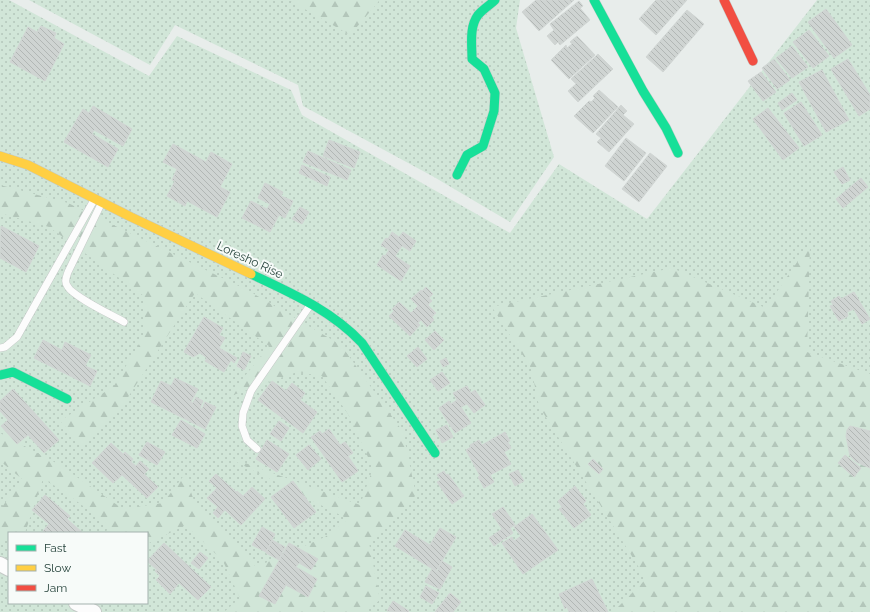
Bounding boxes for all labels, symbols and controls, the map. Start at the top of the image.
street label: Loresho Rise [215,239,285,281]
legend [8,532,148,604]
text: Fast [44,541,67,555]
text: Slow [44,561,71,575]
text: Jam [44,581,67,595]

